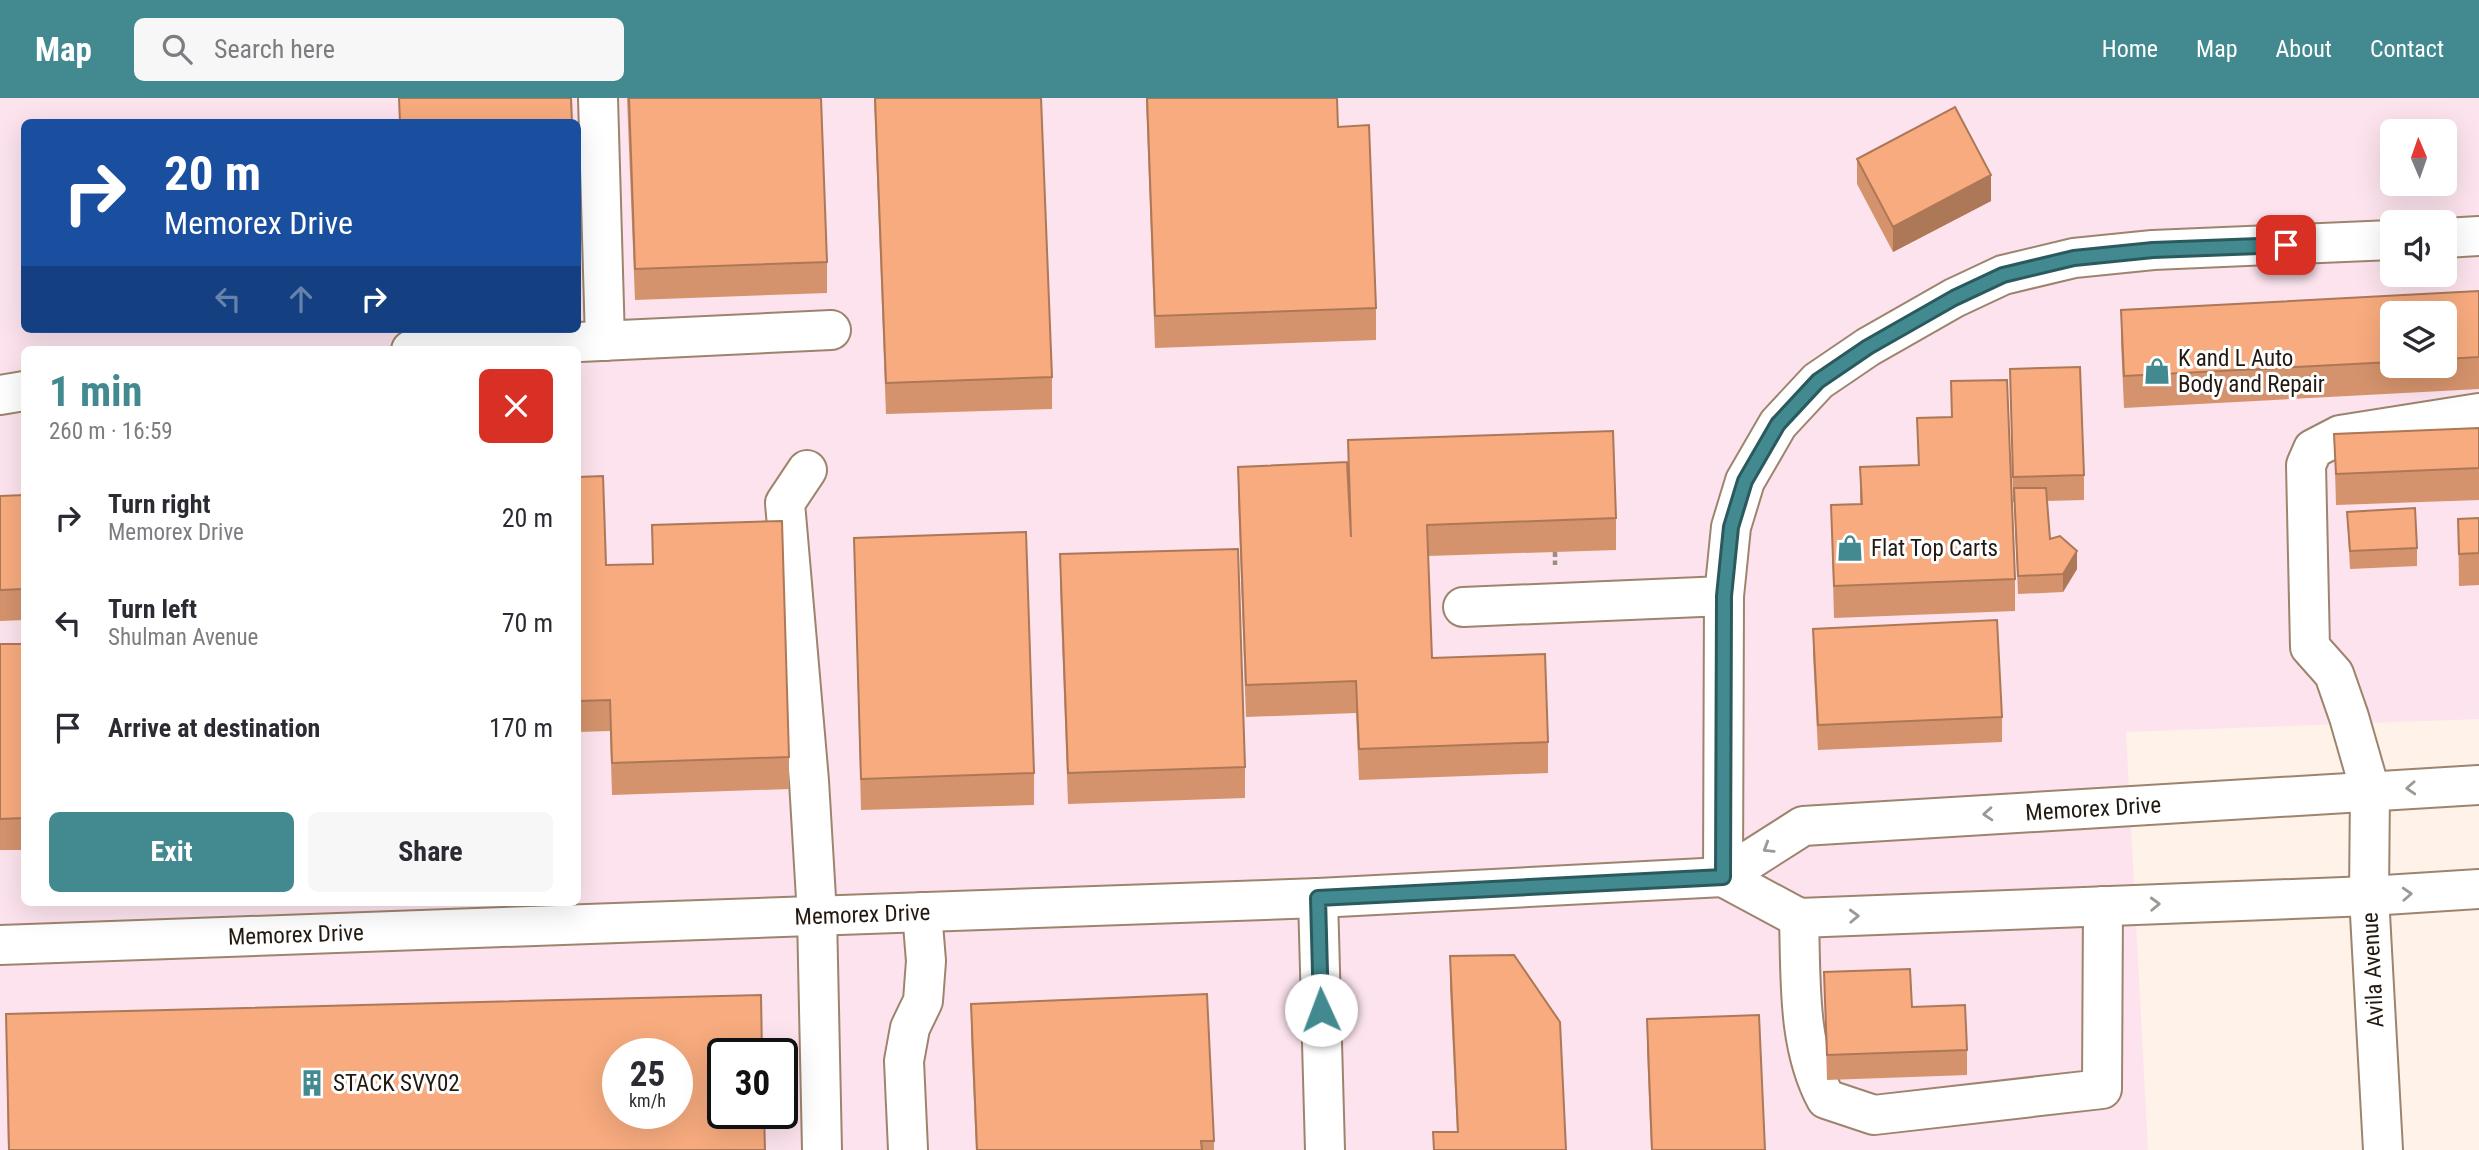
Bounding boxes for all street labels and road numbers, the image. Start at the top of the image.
street label: Memorex Drive [2025,791,2162,826]
street label: Memorex Drive [794,898,931,930]
street label: Avila Avenue [2356,912,2390,1028]
street label: Memorex Drive [227,919,364,950]

